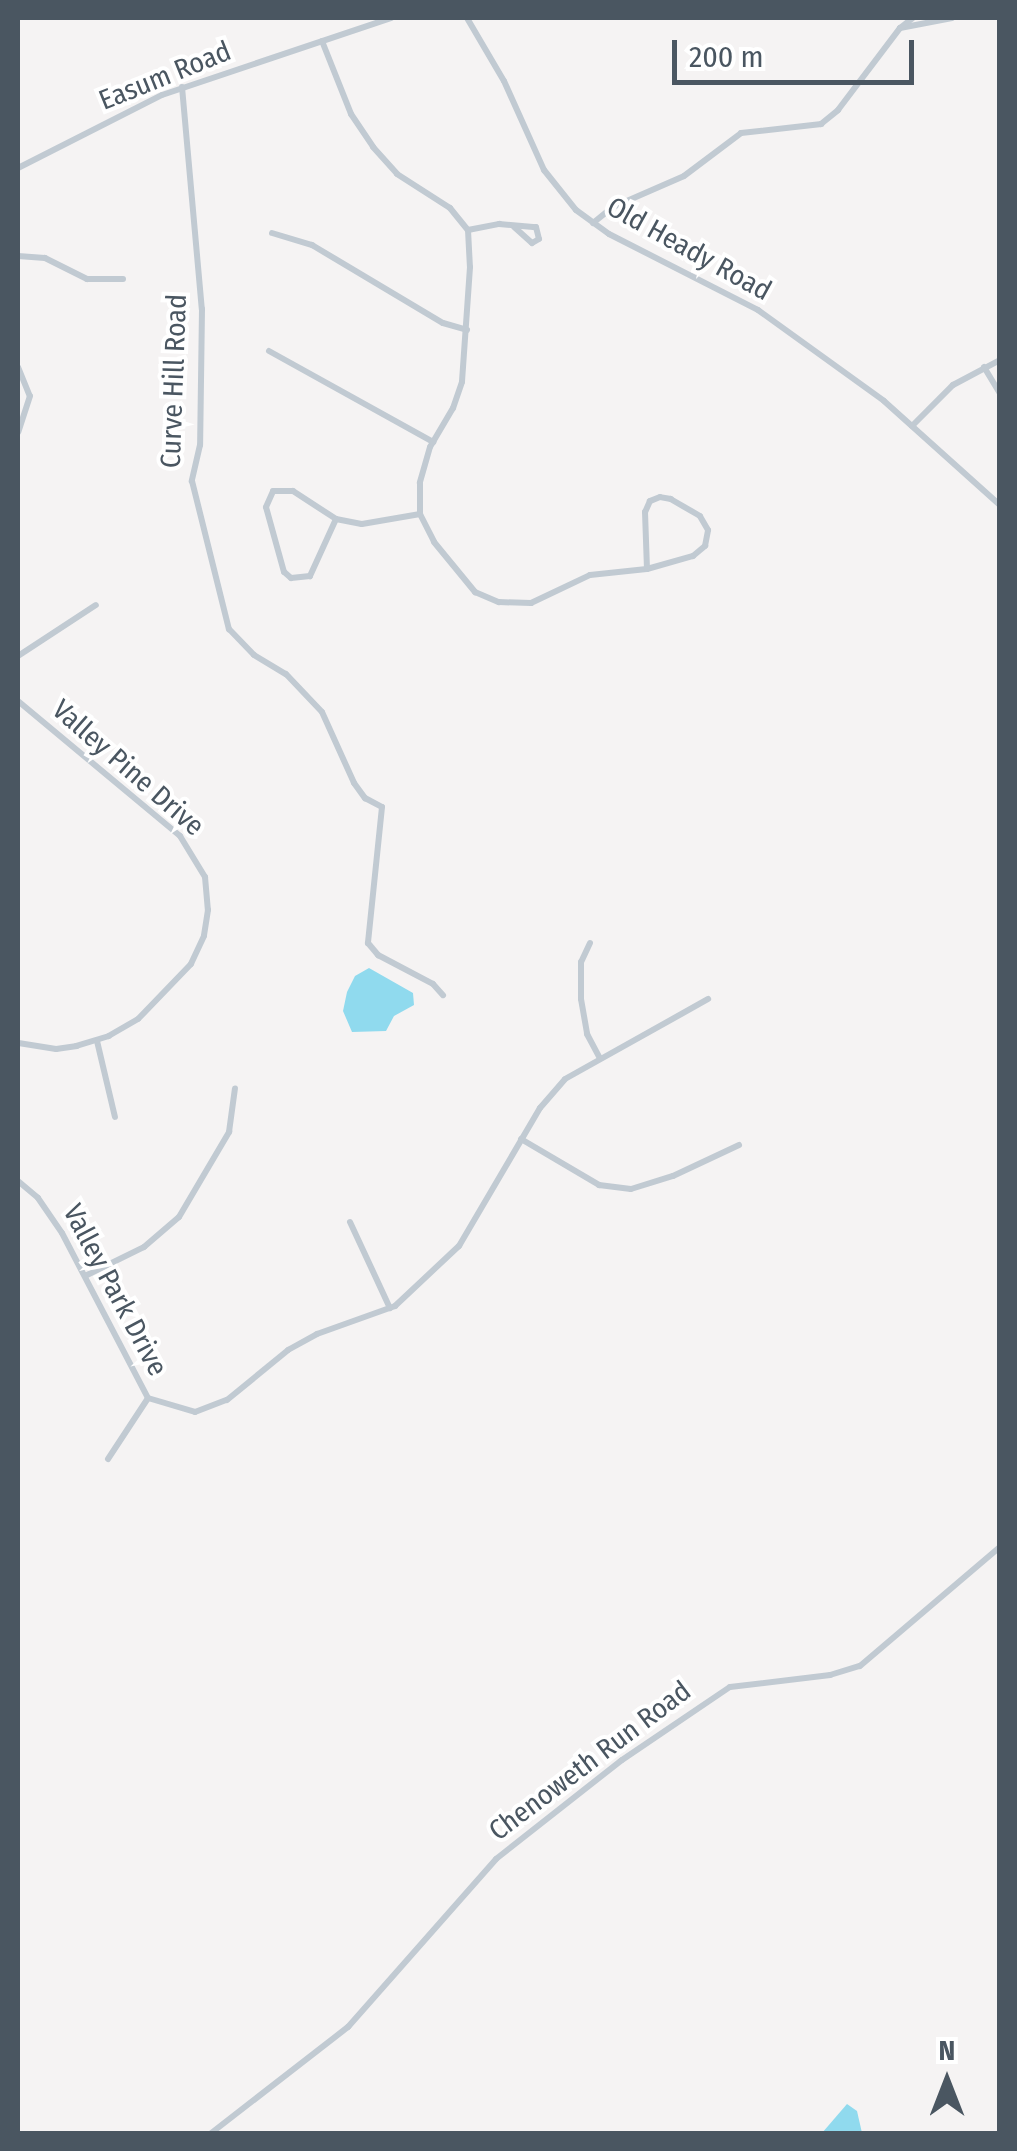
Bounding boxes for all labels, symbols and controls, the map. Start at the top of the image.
scale bar [677,20,920,82]
street label: Easum Road [94,34,236,118]
text: 200 m [689,39,764,75]
street label: Old Heady Road [601,190,777,308]
street label: Curve Hill Road [154,293,194,469]
street label: Valley Pine Drive [45,693,211,843]
street label: Valley Park Drive [56,1198,174,1382]
street label: Chenoweth Run Road [482,1674,698,1848]
north arrow [897,2031,997,2131]
text: N [939,2034,955,2067]

